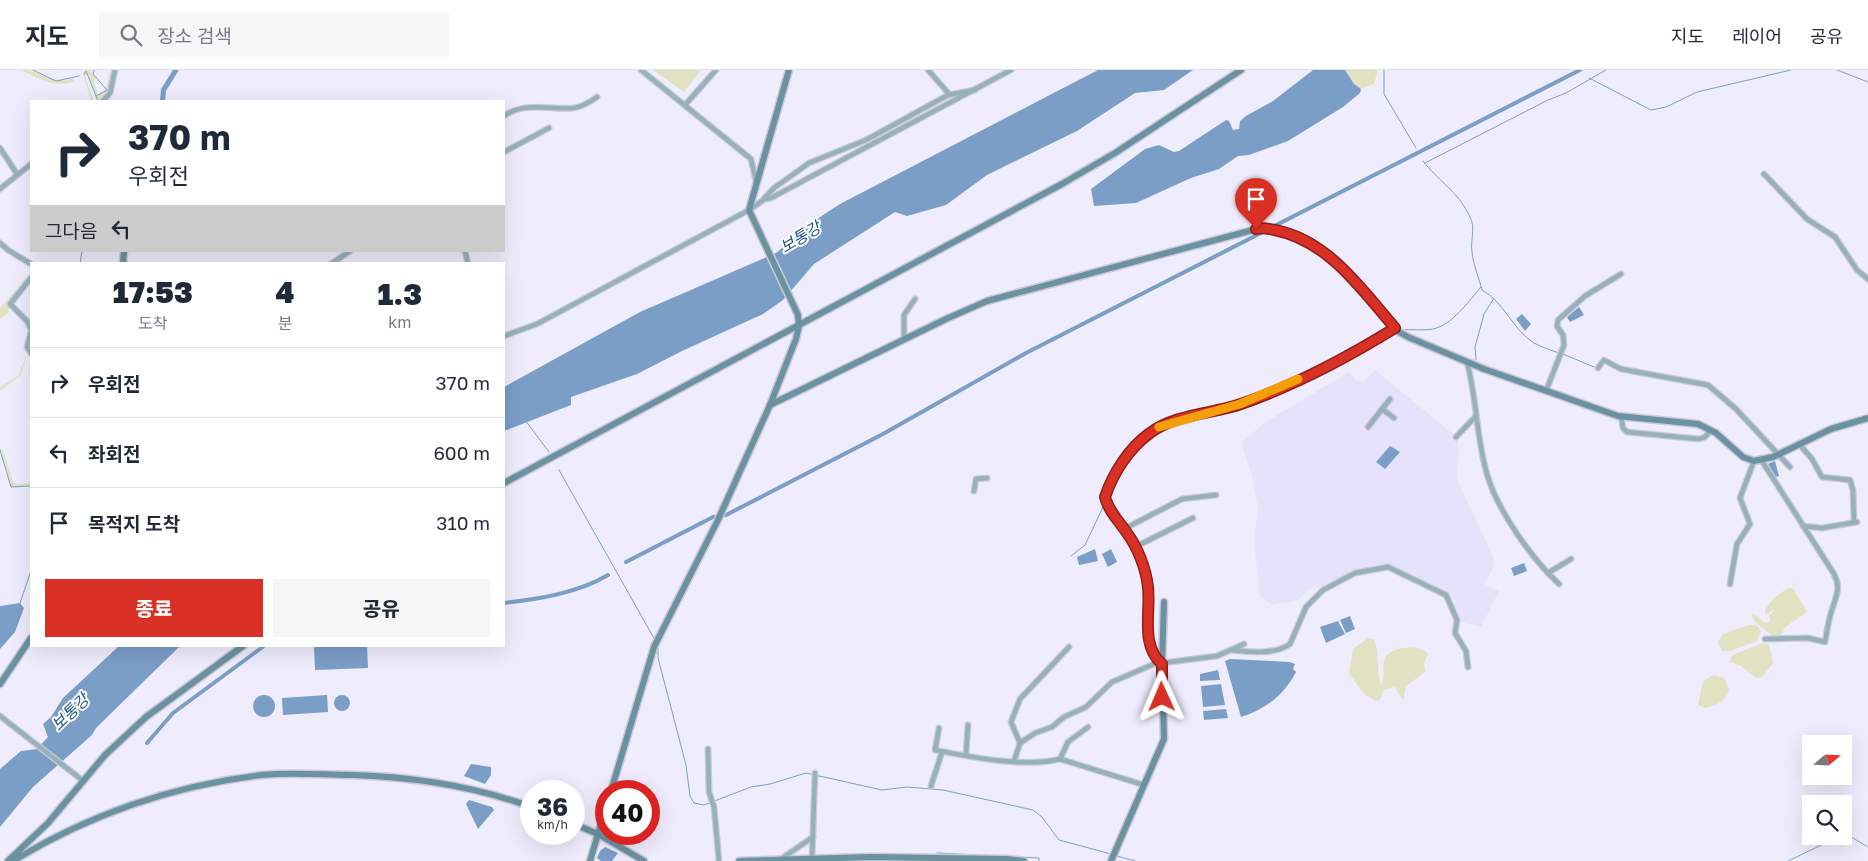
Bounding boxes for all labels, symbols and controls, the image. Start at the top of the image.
search box [99,12,449,57]
text: 지도 [25,21,69,50]
icon: search [117,21,145,49]
text: 장소 검색 [157,24,232,47]
text: 지도 [1671,25,1704,47]
text: 레이어 [1732,25,1782,47]
text: 공유 [1810,25,1843,47]
text: 370 m [128,116,231,158]
icon: right [45,120,110,185]
text: 우회전 [128,162,189,189]
pin [1235,178,1277,229]
icon: arrive [1242,185,1270,213]
icon: left [107,215,135,243]
water label: 보통강 [776,216,826,257]
text: 그다음 [45,219,97,242]
text: 17:53 [113,274,193,310]
text: 4 [276,274,295,310]
text: 1.3 [378,276,422,312]
text: km [388,312,411,332]
text: 도착 [138,313,168,333]
text: 분 [278,313,293,333]
icon: right [45,369,73,397]
text: 370 m [435,371,490,394]
text: 우회전 [88,372,140,395]
icon: left [45,439,73,467]
text: 600 m [433,441,490,464]
text: 좌회전 [88,442,140,465]
icon: arrive [45,509,73,537]
text: 310 m [436,511,490,534]
text: 목적지 도착 [88,512,180,535]
button: 종료 [45,579,263,637]
button: 공유 [273,579,490,637]
position arrow [1135,670,1187,722]
water label: 보통강 [47,688,94,735]
north arrow [1802,735,1852,785]
map controls [1802,735,1852,845]
speed limit sign: 40 [595,780,660,845]
text: 36 [537,791,568,822]
button: search [1802,795,1852,845]
text: km/h [537,817,568,832]

